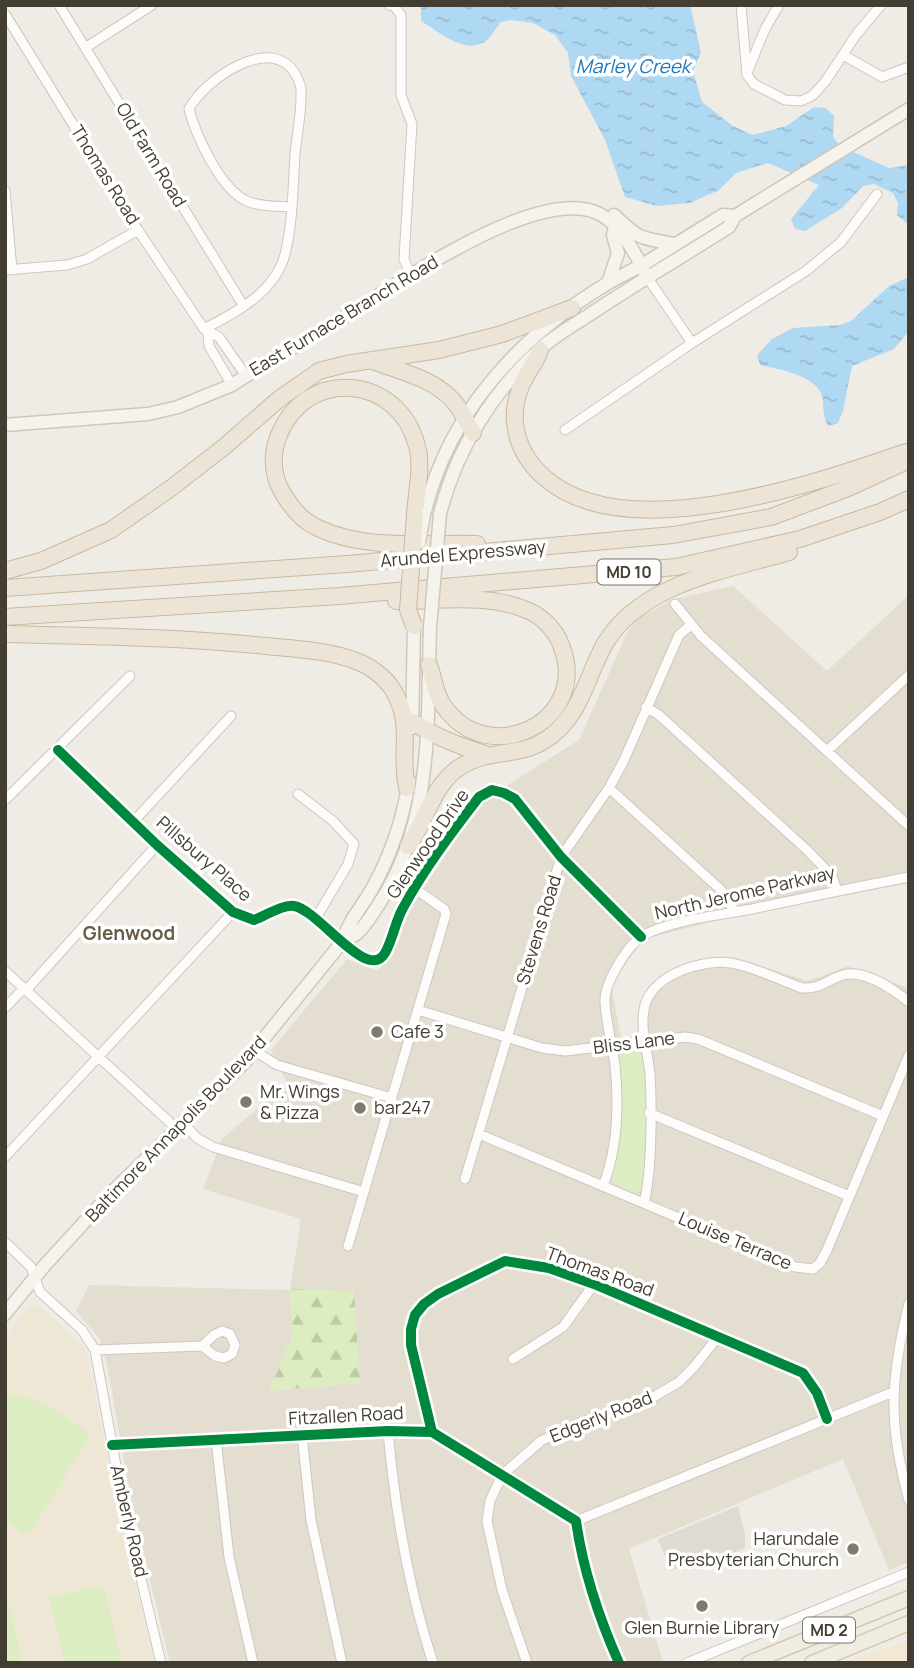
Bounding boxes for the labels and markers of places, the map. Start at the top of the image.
place label: Cafe 3 [391,1019,444,1043]
marker: Cafe 3 [369,1024,385,1040]
place label: Mr. Wings & Pizza [260,1079,340,1124]
marker: Mr. Wings & Pizza [238,1094,254,1110]
place label: bar247 [374,1095,431,1119]
marker: bar247 [352,1100,368,1116]
place label: Harundale Presbyterian Church [668,1526,839,1571]
marker: Harundale Presbyterian Church [845,1541,861,1557]
marker: Glen Burnie Library [694,1598,710,1614]
place label: Glen Burnie Library [625,1615,780,1639]

